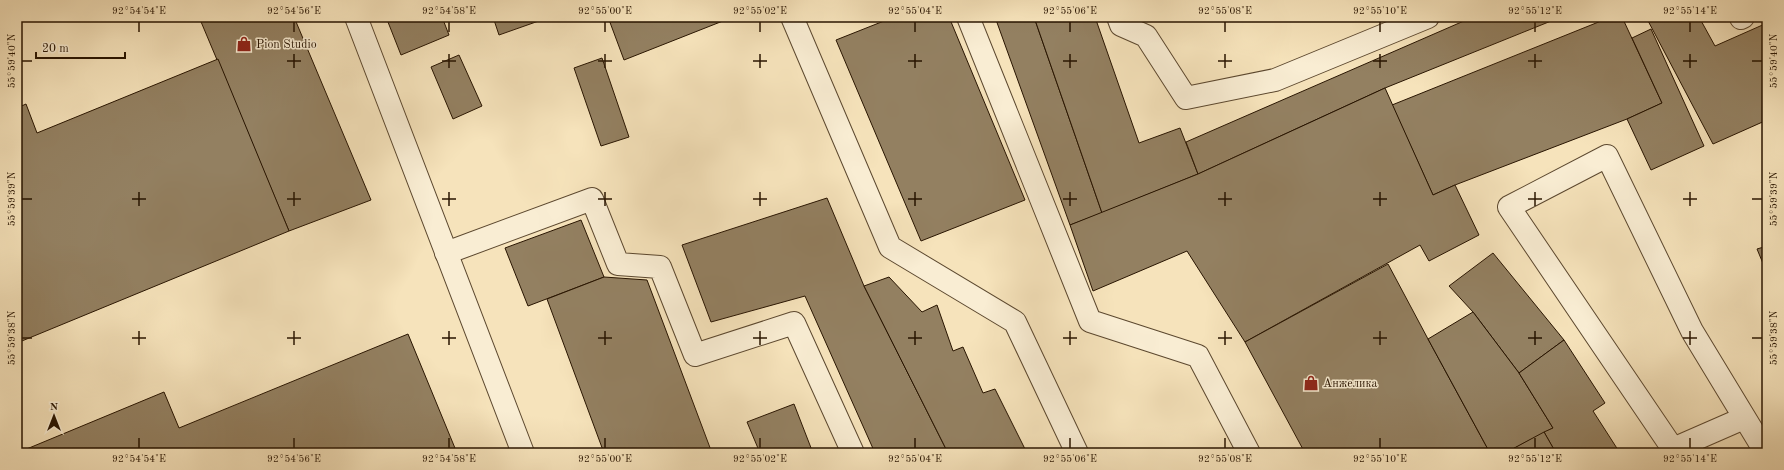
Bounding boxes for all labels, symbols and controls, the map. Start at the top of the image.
text: 92°54'54"E [112,6,166,16]
text: 92°54'56"E [267,6,321,16]
text: 92°54'58"E [422,6,476,16]
text: 92°55'00"E [578,6,632,16]
text: 92°55'02"E [733,6,787,16]
text: 92°55'04"E [888,6,942,16]
text: 92°55'06"E [1043,6,1097,16]
text: 92°55'08"E [1198,6,1252,16]
text: 92°55'10"E [1353,6,1407,16]
text: 92°55'12"E [1508,6,1562,16]
text: 92°55'14"E [1663,6,1717,16]
text: 55°59'40"N [7,33,17,88]
text: 55°59'40"N [1769,33,1779,88]
scale bar [36,34,125,60]
shop icon: Pion Studio [235,35,253,53]
place label: Pion Studio [256,39,317,51]
text: 20 m [42,43,69,55]
text: 55°59'39"N [7,171,17,226]
text: 55°59'39"N [1769,171,1779,226]
text: 55°59'38"N [7,310,17,365]
text: 55°59'38"N [1769,310,1779,365]
shop icon: Анжелика [1302,374,1320,392]
place label: Анжелика [1323,378,1377,390]
north arrow [34,396,74,436]
text: N [50,402,59,413]
text: 92°54'54"E [112,454,166,464]
text: 92°54'56"E [267,454,321,464]
text: 92°54'58"E [422,454,476,464]
text: 92°55'00"E [578,454,632,464]
text: 92°55'02"E [733,454,787,464]
text: 92°55'04"E [888,454,942,464]
text: 92°55'06"E [1043,454,1097,464]
text: 92°55'08"E [1198,454,1252,464]
text: 92°55'10"E [1353,454,1407,464]
text: 92°55'12"E [1508,454,1562,464]
text: 92°55'14"E [1663,454,1717,464]

